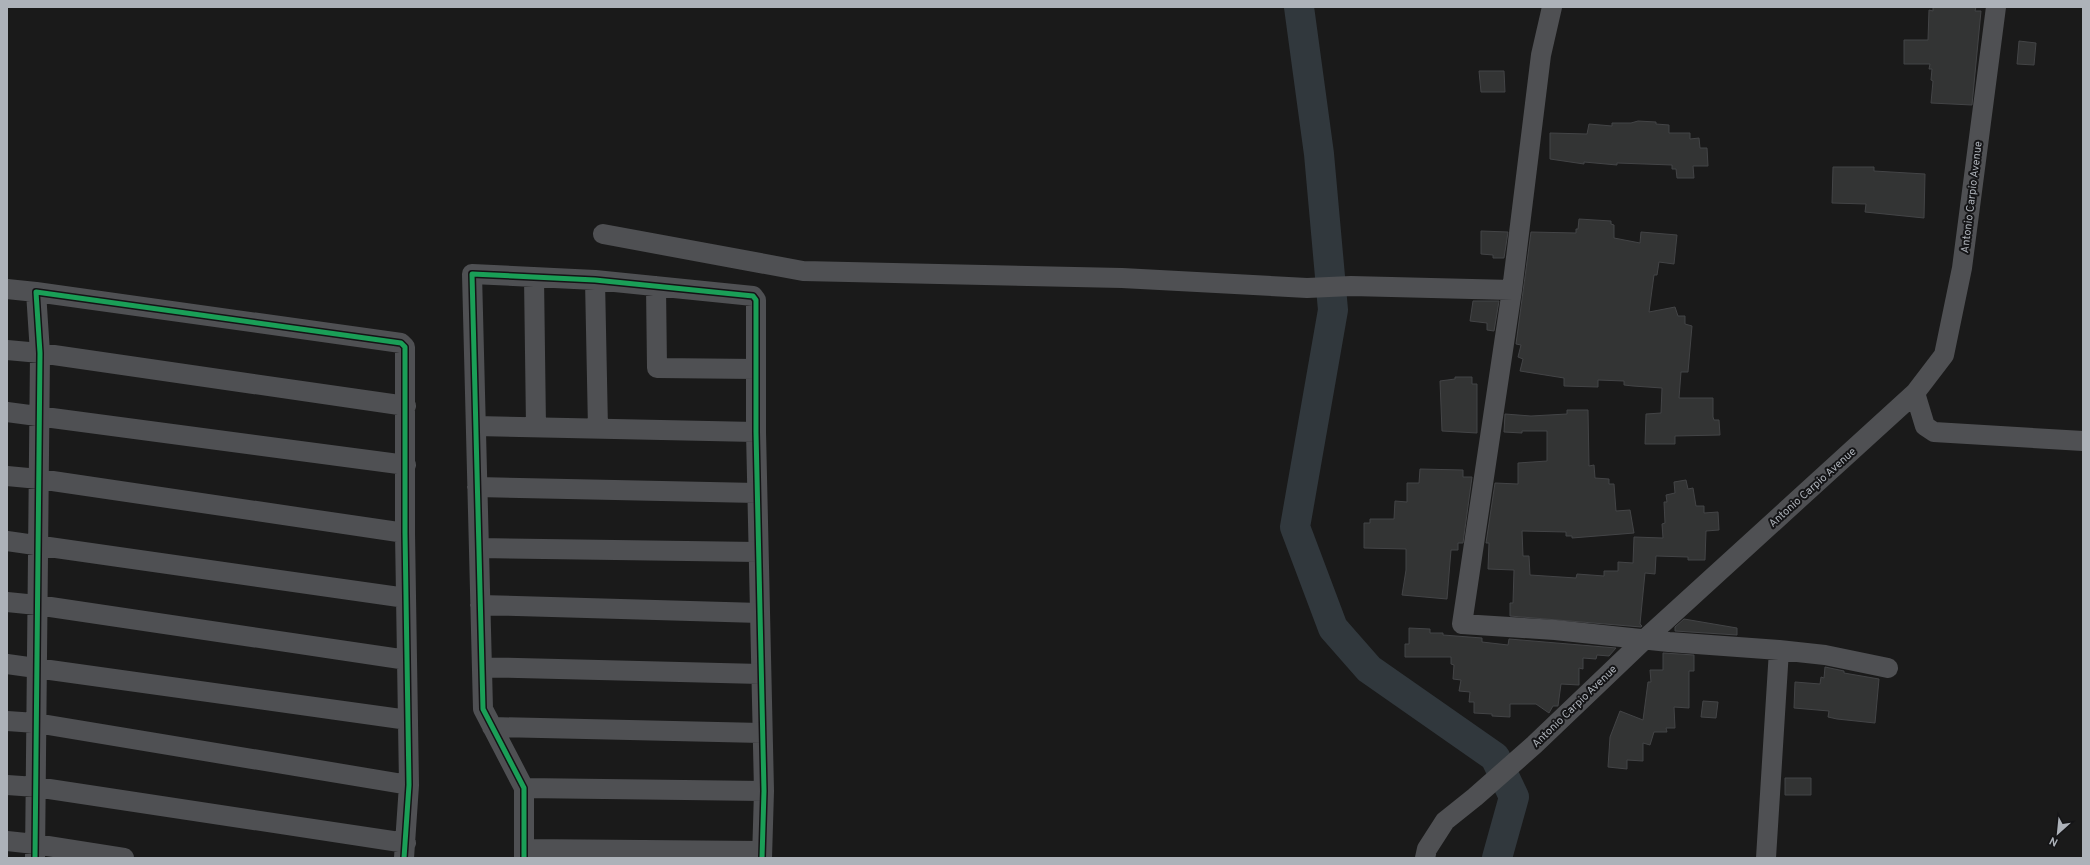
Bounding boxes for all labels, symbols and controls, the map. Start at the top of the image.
street label: Antonio Carpio Avenue [1958,140,1986,254]
street label: Antonio Carpio Avenue [1766,445,1859,531]
street label: Antonio Carpio Avenue [1529,662,1620,751]
north arrow [2038,813,2078,853]
text: N [2047,833,2061,849]

